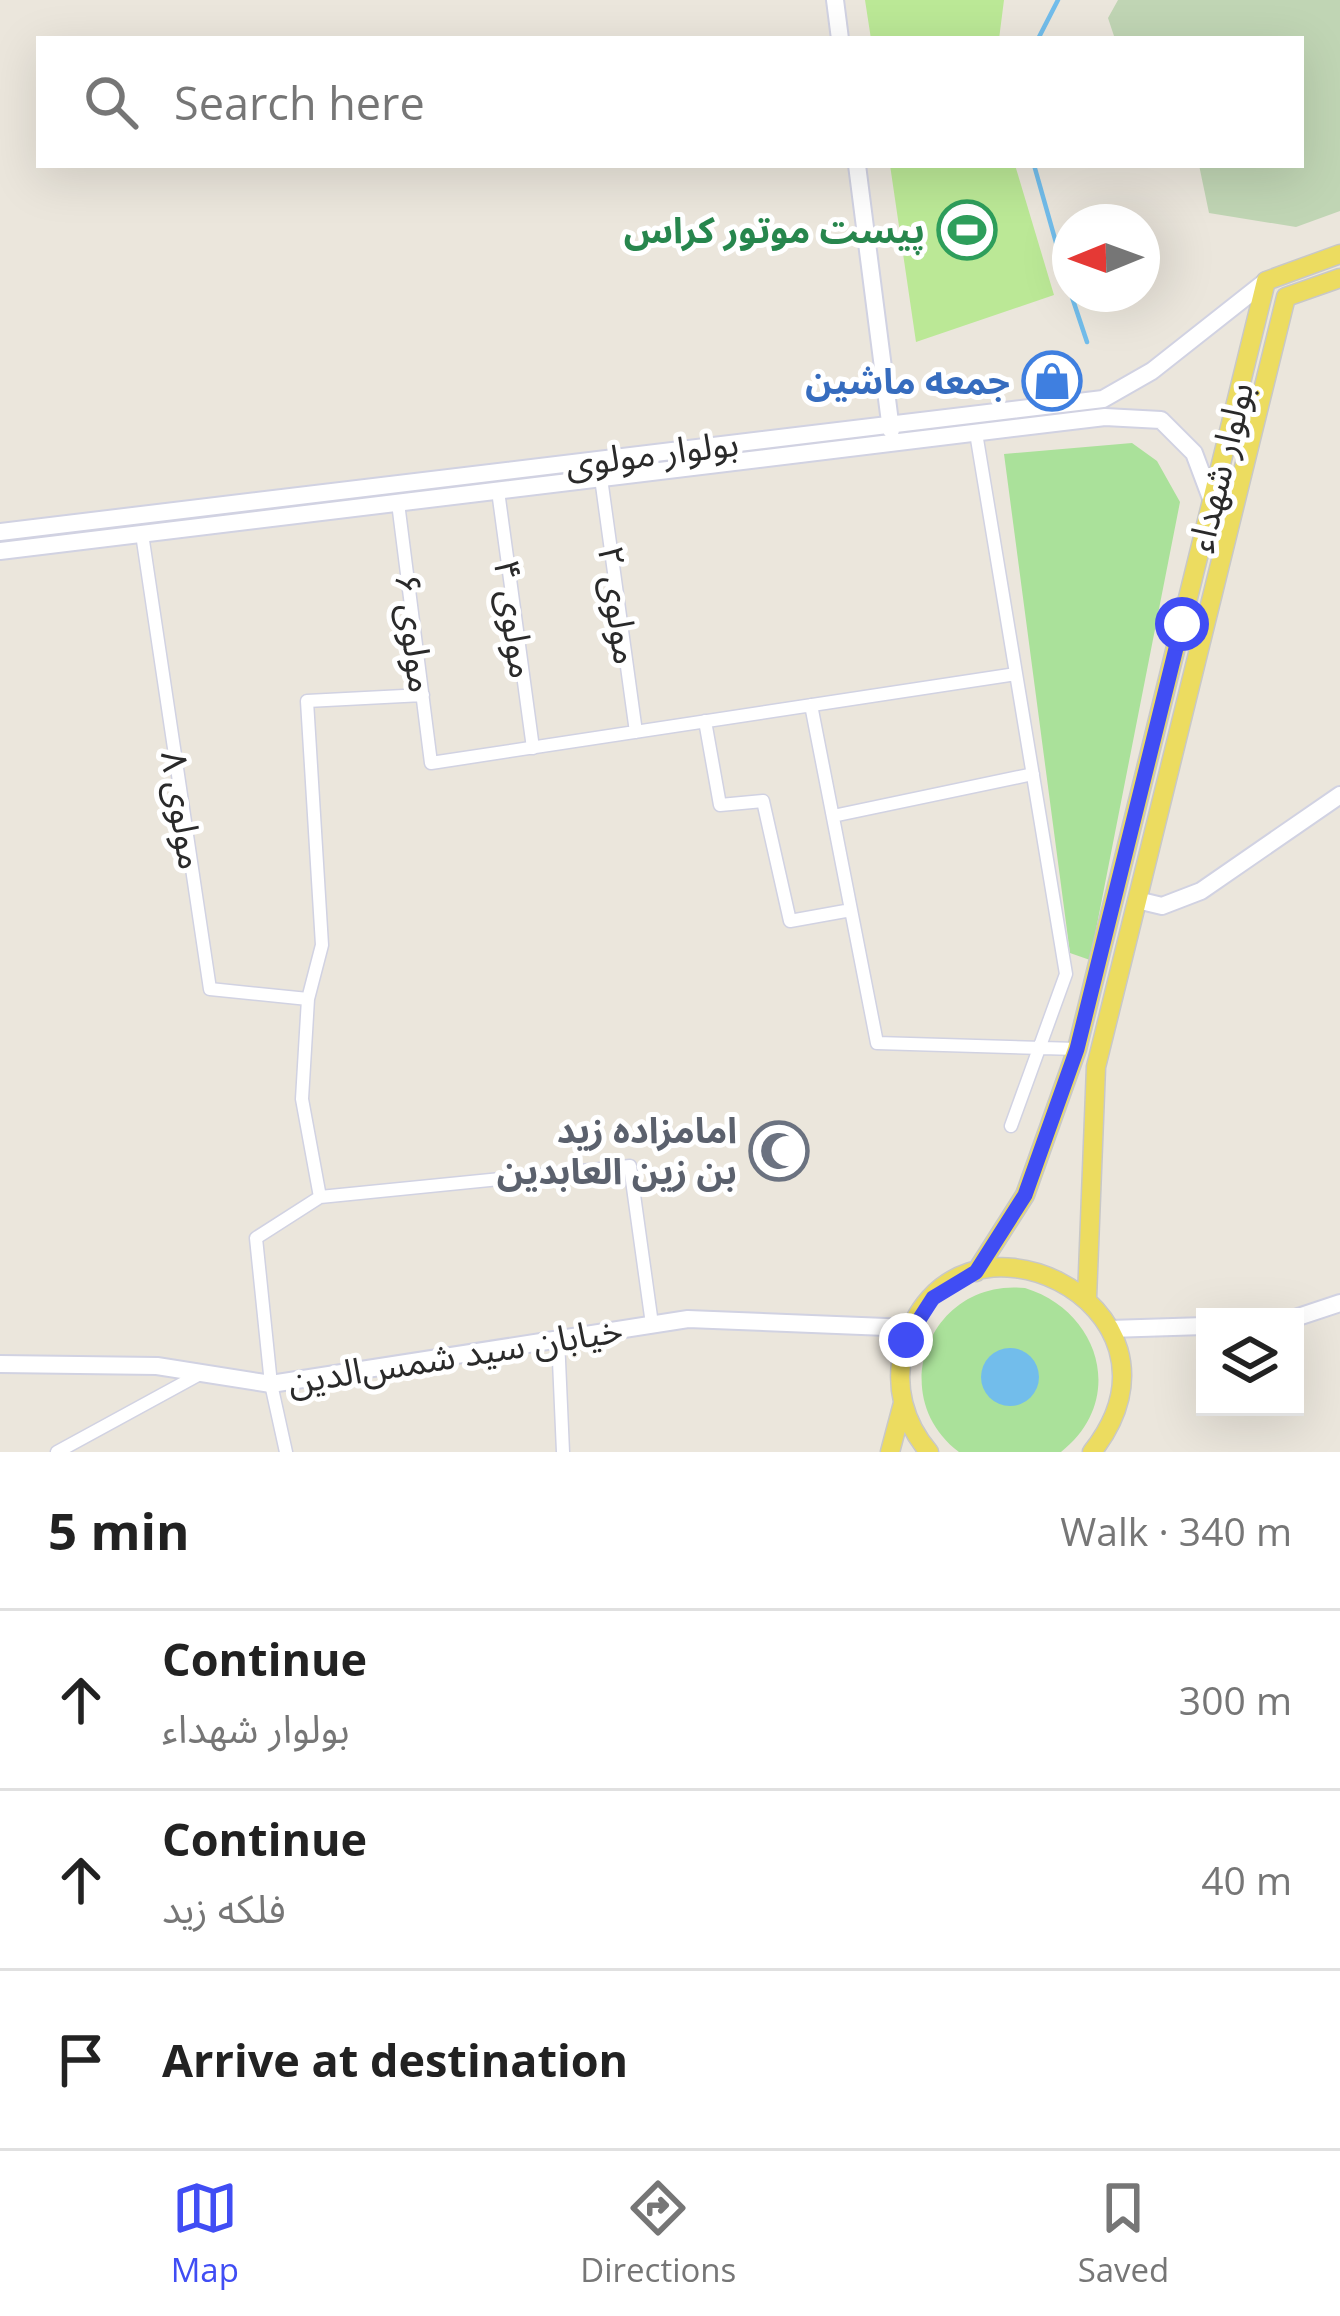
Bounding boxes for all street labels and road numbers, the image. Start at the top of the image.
street label: بولوار شهداء [1175,377,1264,557]
street label: بولوار مولوی [563,418,741,487]
street label: مولوی ۲ [587,542,652,668]
street label: مولوی ۴ [483,556,548,682]
street label: مولوی ۶ [384,571,447,695]
street label: مولوی ۸ [150,747,217,873]
street label: خیابان سید شمس‌الدین [284,1304,626,1405]

